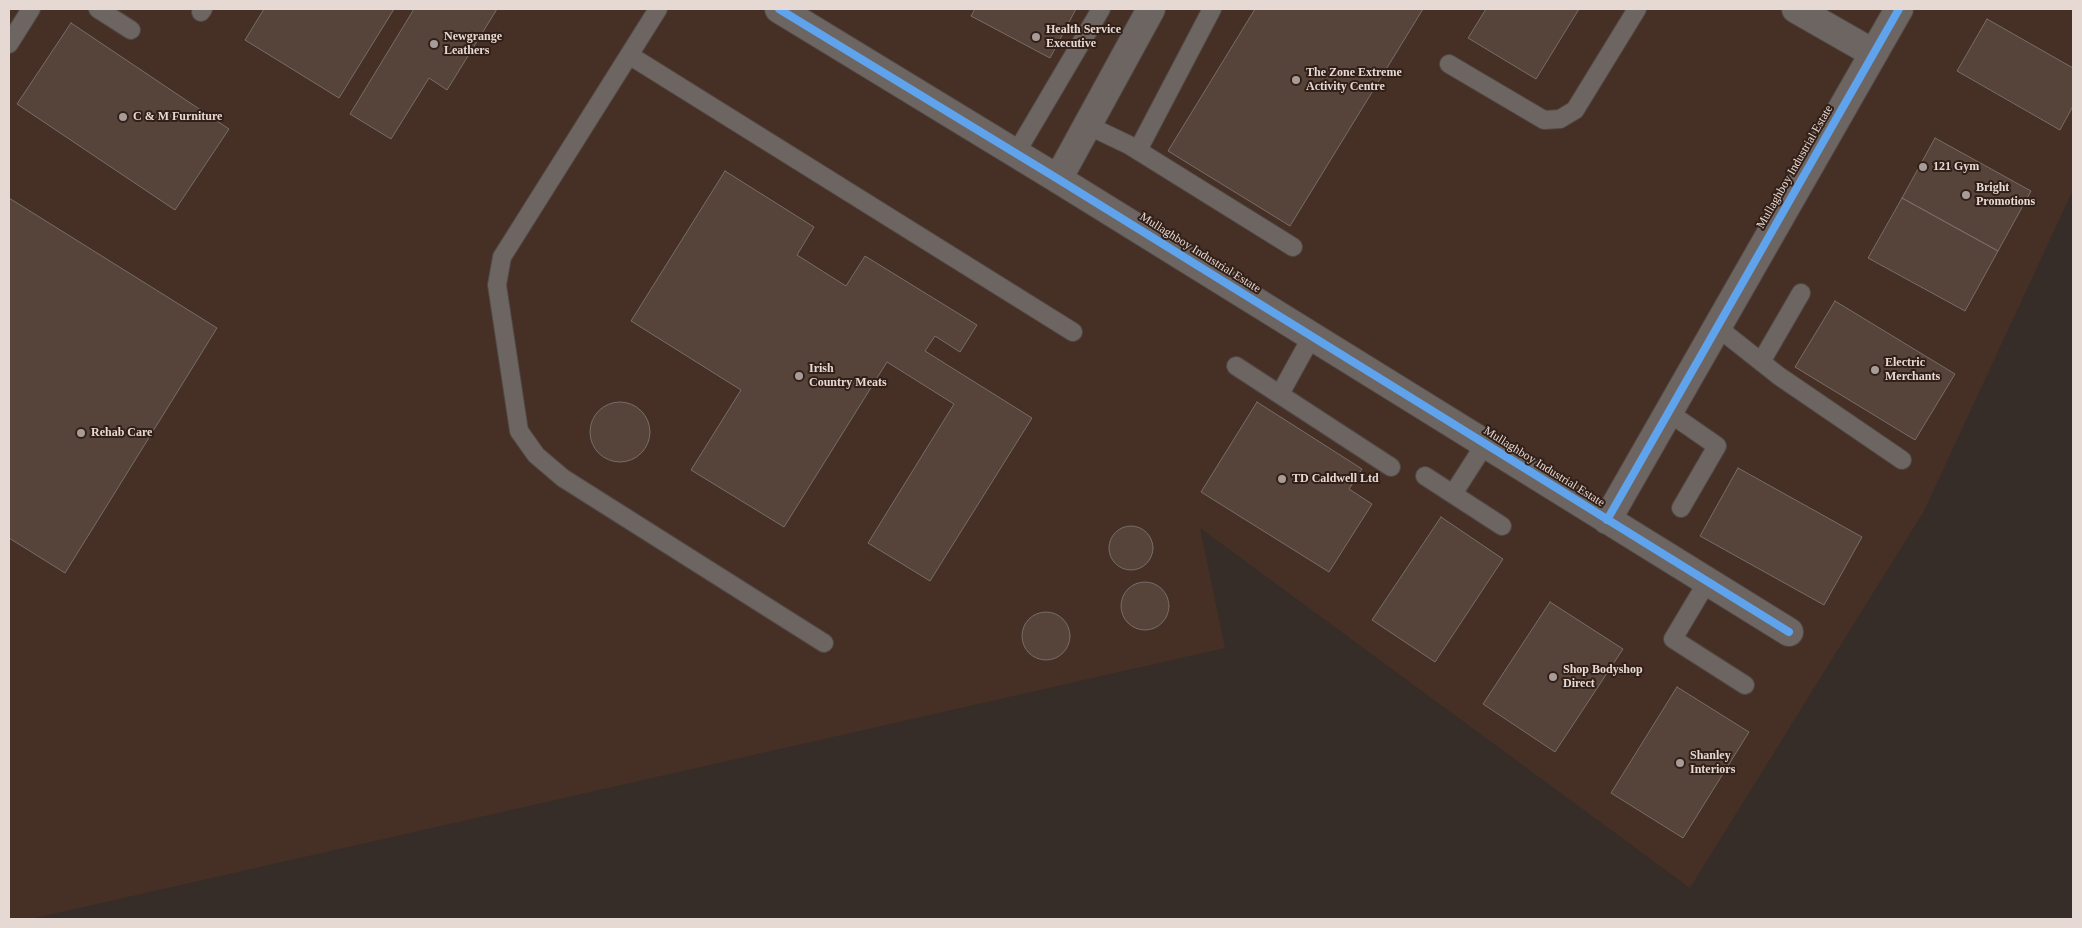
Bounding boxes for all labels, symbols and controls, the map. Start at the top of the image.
place label: Health Service Executive [1046,23,1121,51]
place label: Newgrange Leathers [444,30,502,58]
marker: Health Service Executive [1030,31,1042,43]
marker: Newgrange Leathers [428,38,440,50]
place label: The Zone Extreme Activity Centre [1306,66,1402,94]
marker: The Zone Extreme Activity Centre [1290,74,1302,86]
street label: Mullaghboy Industrial Estate [1754,103,1836,231]
place label: C & M Furniture [133,110,222,124]
marker: C & M Furniture [117,111,129,123]
place label: 121 Gym [1933,160,1979,174]
marker: 121 Gym [1917,161,1929,173]
place label: Bright Promotions [1976,181,2035,209]
marker: Bright Promotions [1960,189,1972,201]
street label: Mullaghboy Industrial Estate [1137,210,1263,296]
place label: Electric Merchants [1885,356,1940,384]
place label: Irish Country Meats [809,362,887,390]
marker: Electric Merchants [1869,364,1881,376]
marker: Irish Country Meats [793,370,805,382]
street label: Mullaghboy Industrial Estate [1481,424,1607,510]
place label: Rehab Care [91,426,152,440]
marker: Rehab Care [75,427,87,439]
place label: TD Caldwell Ltd [1292,472,1379,486]
marker: TD Caldwell Ltd [1276,473,1288,485]
place label: Shop Bodyshop Direct [1563,663,1643,691]
marker: Shop Bodyshop Direct [1547,671,1559,683]
place label: Shanley Interiors [1690,749,1735,777]
marker: Shanley Interiors [1674,757,1686,769]

